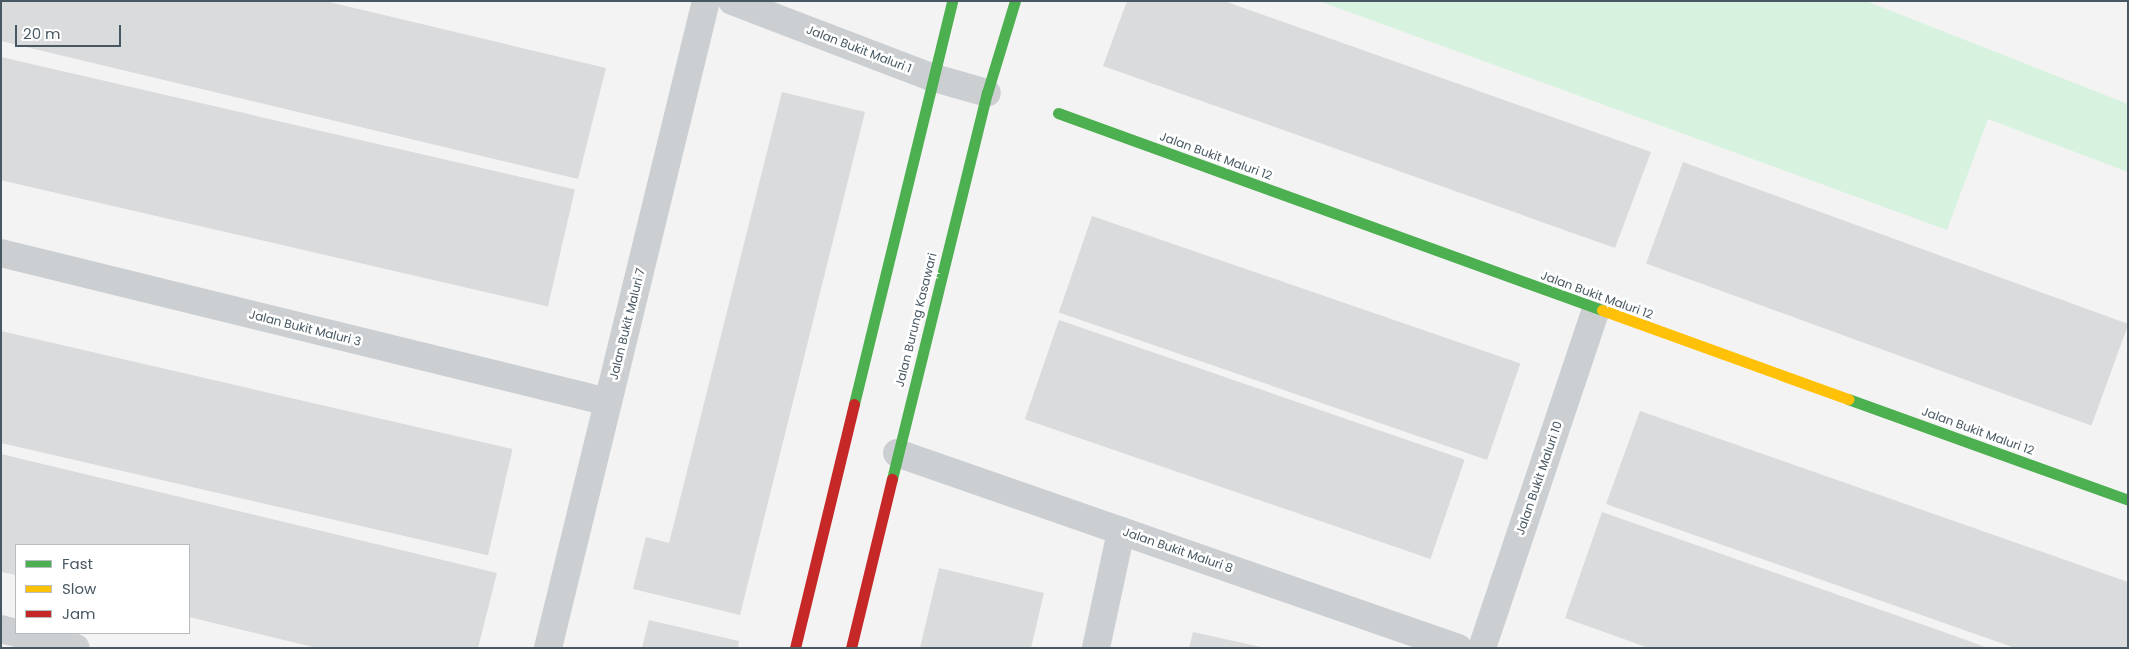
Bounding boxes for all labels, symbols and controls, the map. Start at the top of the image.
scale bar [18,15,124,47]
street label: Jalan Bukit Maluri 1 [804,22,914,76]
text: 20 m [23,23,61,44]
street label: Jalan Bukit Maluri 12 [1158,129,1274,183]
street label: Jalan Burung Kasawari [892,251,940,389]
street label: Jalan Bukit Maluri 7 [606,267,648,381]
street label: Jalan Bukit Maluri 12 [1539,268,1655,322]
street label: Jalan Bukit Maluri 3 [247,307,363,349]
street label: Jalan Bukit Maluri 12 [1920,404,2036,458]
street label: Jalan Bukit Maluri 10 [1513,419,1565,537]
street label: Jalan Bukit Maluri 8 [1121,524,1235,576]
legend [15,544,190,634]
text: Fast [62,553,93,574]
text: Slow [62,578,96,599]
text: Jam [62,603,96,624]

